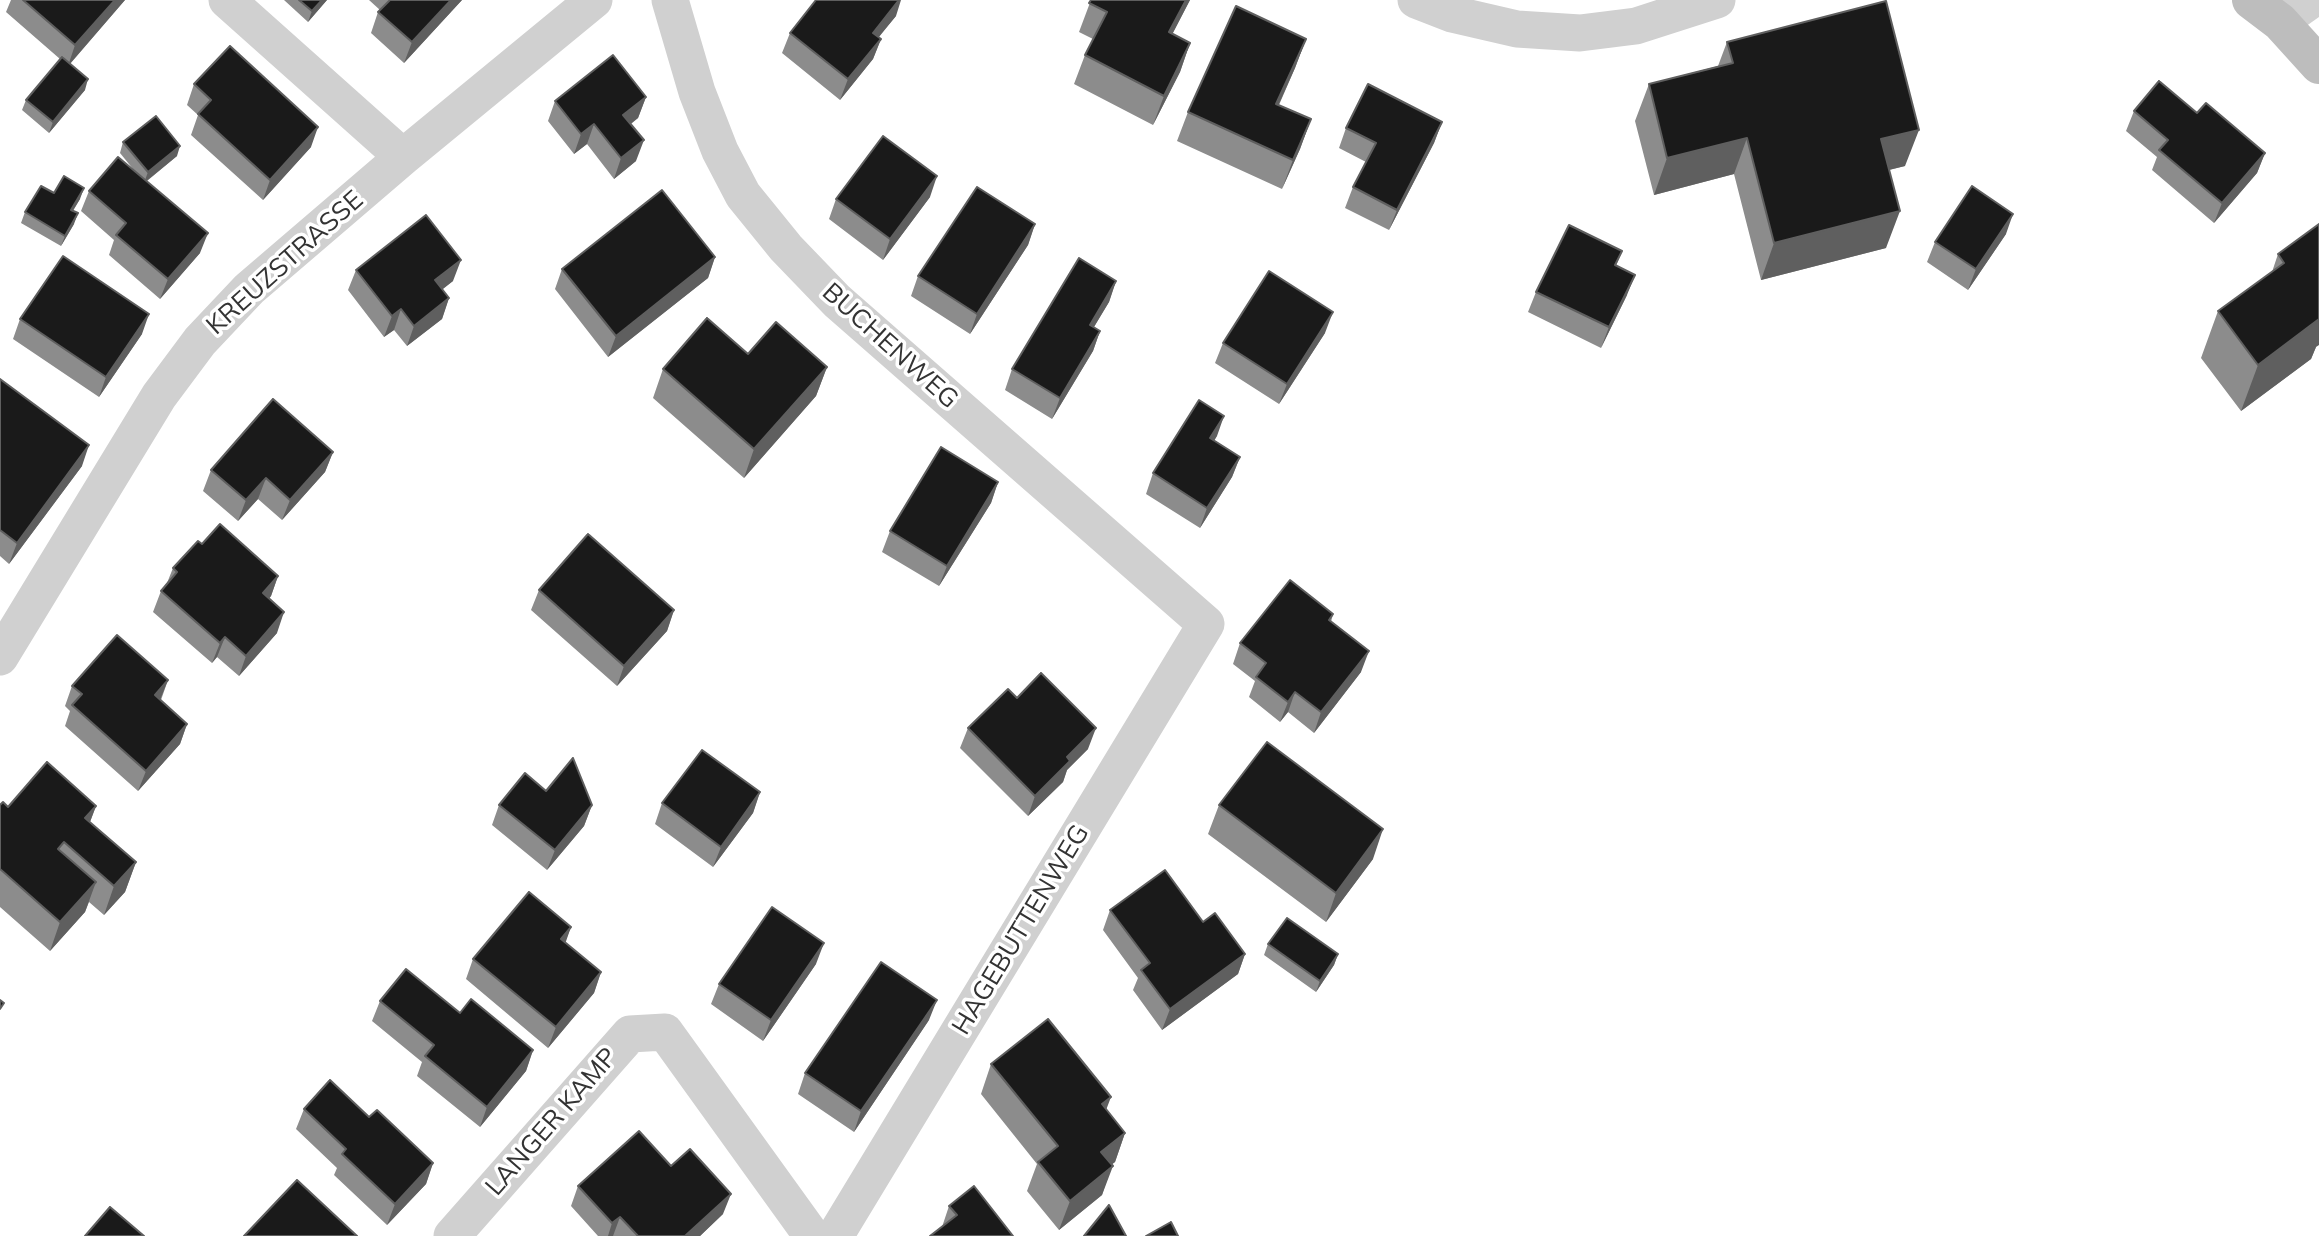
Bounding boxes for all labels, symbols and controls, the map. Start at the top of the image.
street label: KREUZSTRASSE [200,185,370,341]
street label: BUCHENWEG [816,277,964,415]
street label: HAGEBUTTENWEG [946,819,1096,1041]
street label: LANGER KAMP [479,1042,625,1202]

